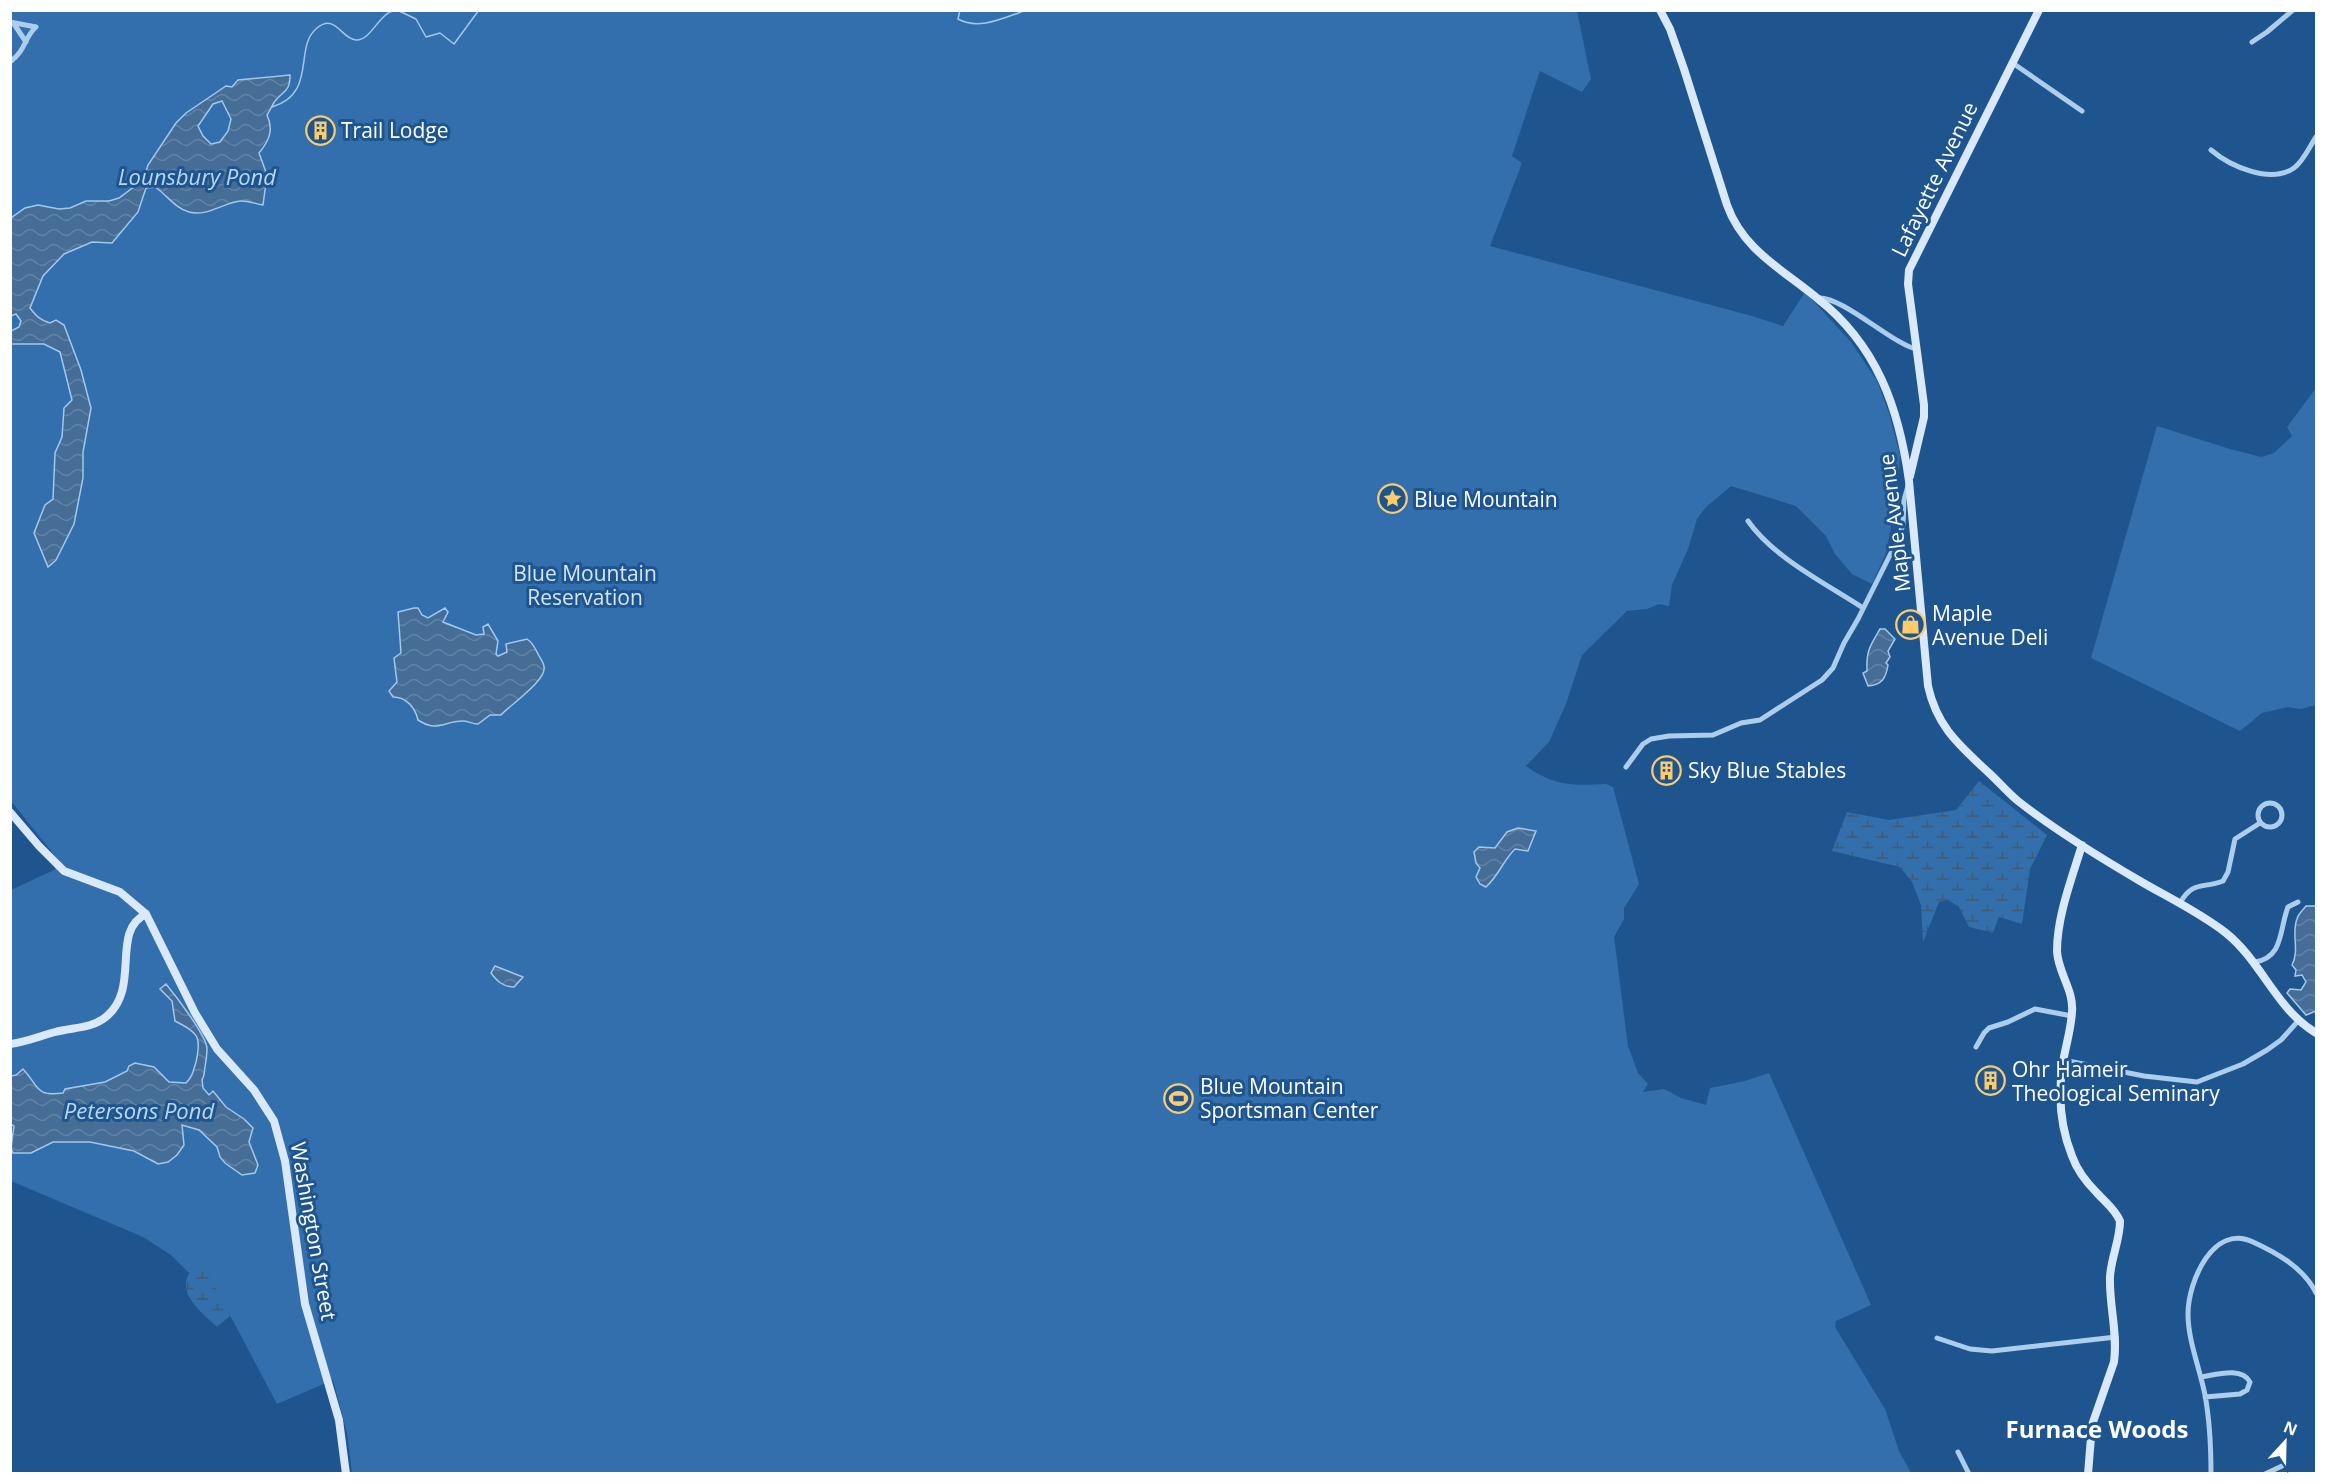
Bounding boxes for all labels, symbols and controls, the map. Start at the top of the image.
street label: Lafayette Avenue [1884,97,1984,261]
building icon: Trail Lodge [304,114,336,146]
place label: Trail Lodge [341,116,449,144]
water label: Lounsbury Pond [118,161,277,191]
street label: Maple Avenue [1872,452,1916,594]
place icon: Blue Mountain [1377,483,1409,515]
place label: Blue Mountain [1414,485,1558,513]
park label: Blue Mountain Reservation [513,559,657,611]
place label: Maple Avenue Deli [1932,599,2048,651]
shop icon: Maple Avenue Deli [1895,609,1927,641]
building icon: Sky Blue Stables [1651,754,1683,786]
place label: Sky Blue Stables [1688,756,1846,784]
place label: Ohr Hameir Theological Seminary [2012,1055,2220,1107]
building icon: Ohr Hameir Theological Seminary [1975,1065,2007,1097]
place label: Blue Mountain Sportsman Center [1200,1072,1379,1124]
sports icon: Blue Mountain Sportsman Center [1163,1082,1195,1114]
water label: Petersons Pond [64,1095,215,1125]
street label: Washington Street [285,1140,343,1322]
district label: Furnace Woods [2006,1412,2189,1445]
north arrow [2255,1412,2315,1472]
text: N [2280,1415,2301,1441]

